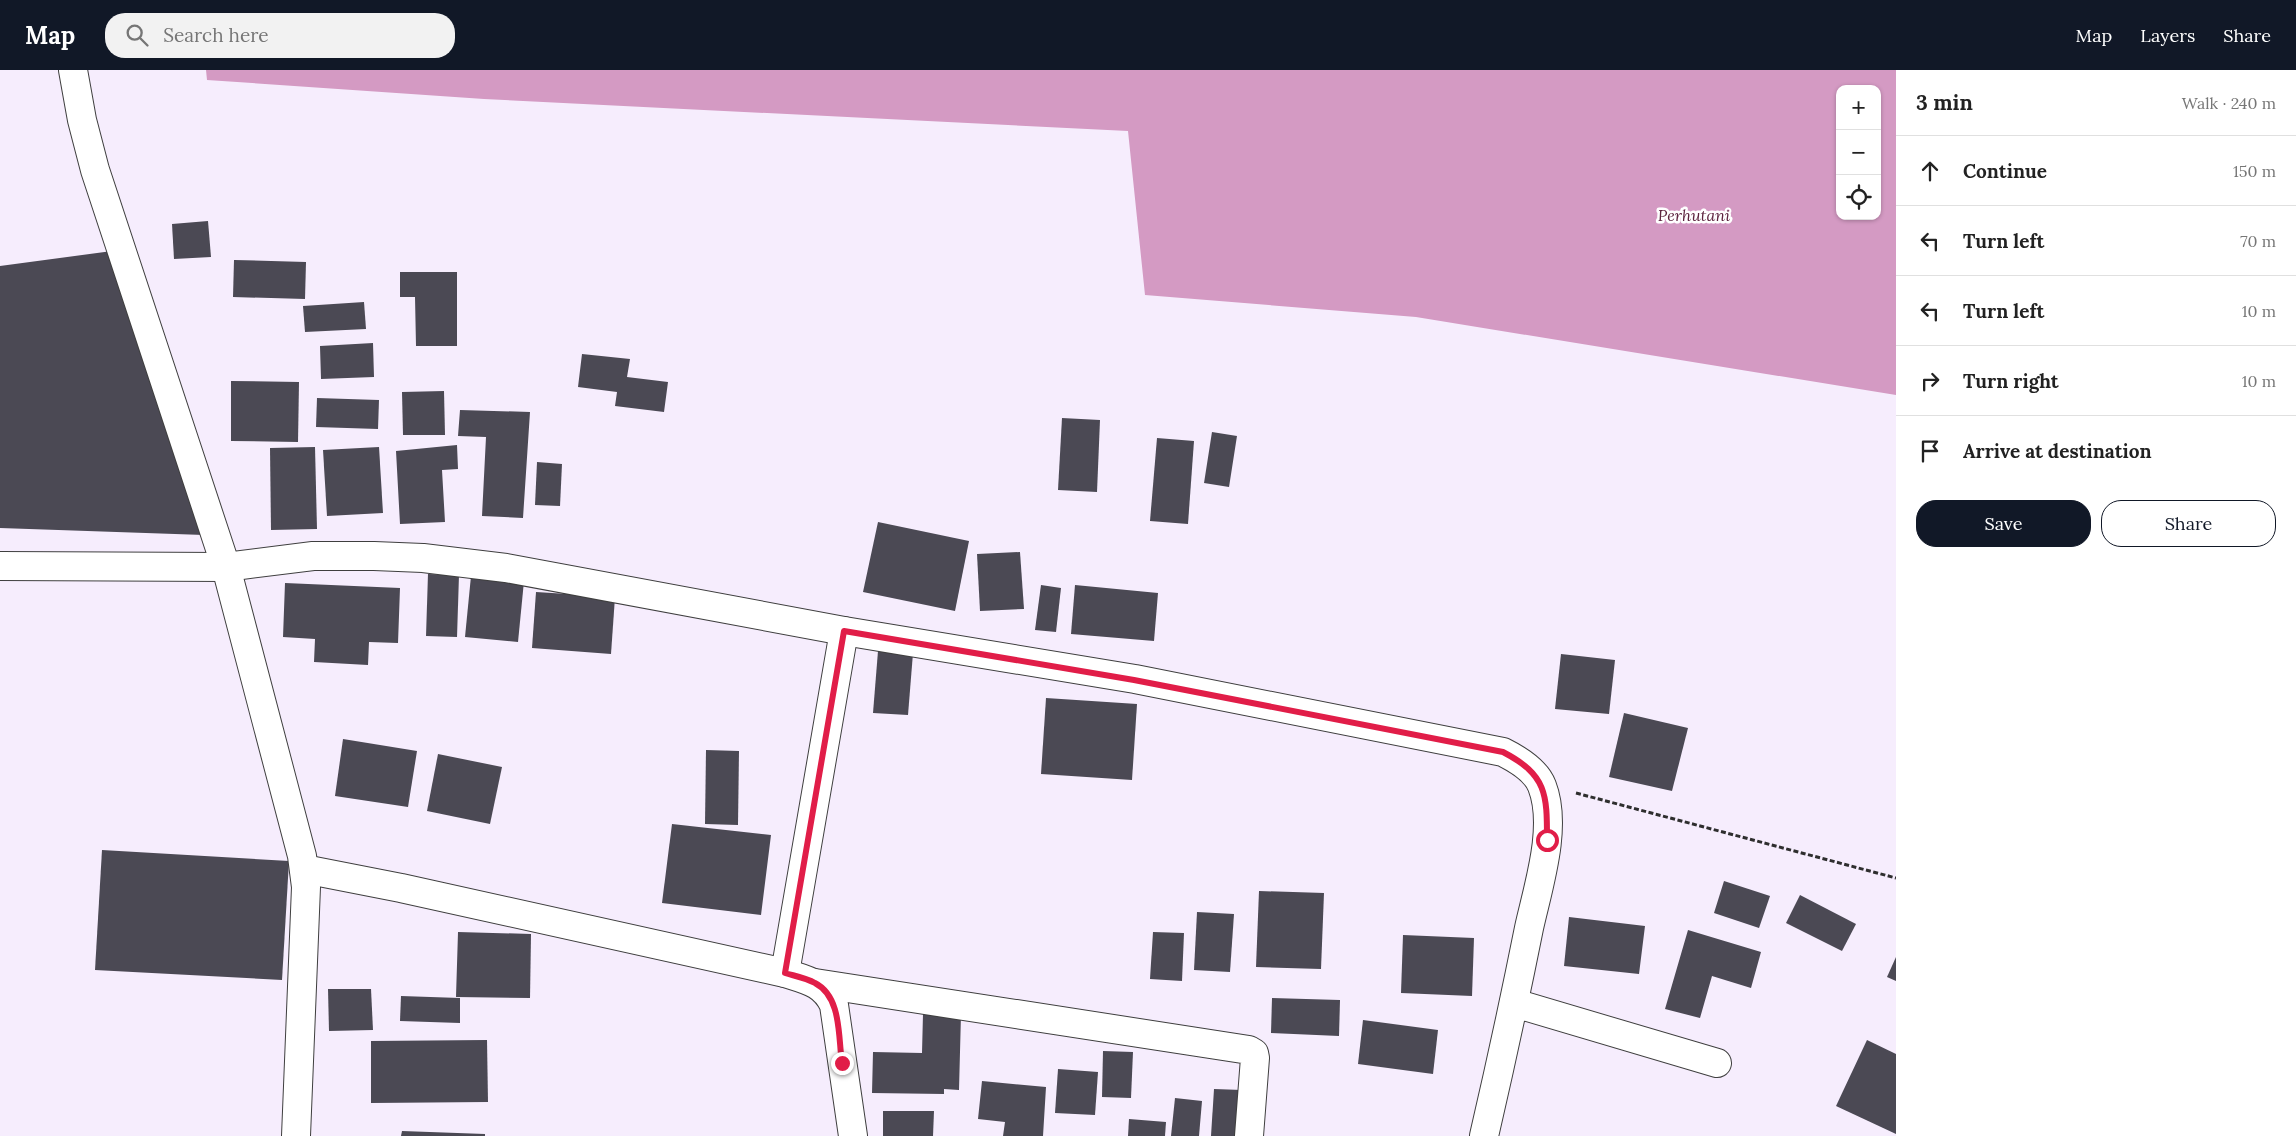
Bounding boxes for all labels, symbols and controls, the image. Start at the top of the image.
search box [105,13,455,58]
text: Map [25,20,75,51]
icon: search [123,21,151,49]
text: Search here [163,23,269,47]
text: Map [2076,24,2112,47]
text: Layers [2140,24,2195,47]
text: Share [2223,24,2271,47]
map controls [1836,85,1881,220]
button: + [1836,85,1881,130]
text: 3 min [1916,89,1973,116]
text: Walk · 240 m [2182,93,2276,113]
button: − [1836,130,1881,175]
icon: ahead [1916,157,1944,185]
text: Continue [1963,159,2047,183]
text: 150 m [2233,161,2276,181]
button: locate [1836,175,1881,220]
park label: Perhutani [1658,205,1730,225]
icon: left [1916,227,1944,255]
text: Turn left [1963,229,2044,253]
text: 70 m [2240,231,2276,251]
icon: left [1916,297,1944,325]
text: Turn left [1963,299,2044,323]
text: 10 m [2242,301,2276,321]
icon: right [1916,367,1944,395]
text: Turn right [1963,369,2059,393]
text: 10 m [2242,371,2276,391]
icon: arrive [1916,437,1944,465]
text: Arrive at destination [1963,439,2152,463]
button: Save [1916,500,2091,547]
button: Share [2101,500,2276,547]
route start [1536,829,1559,852]
route end [831,1052,854,1075]

